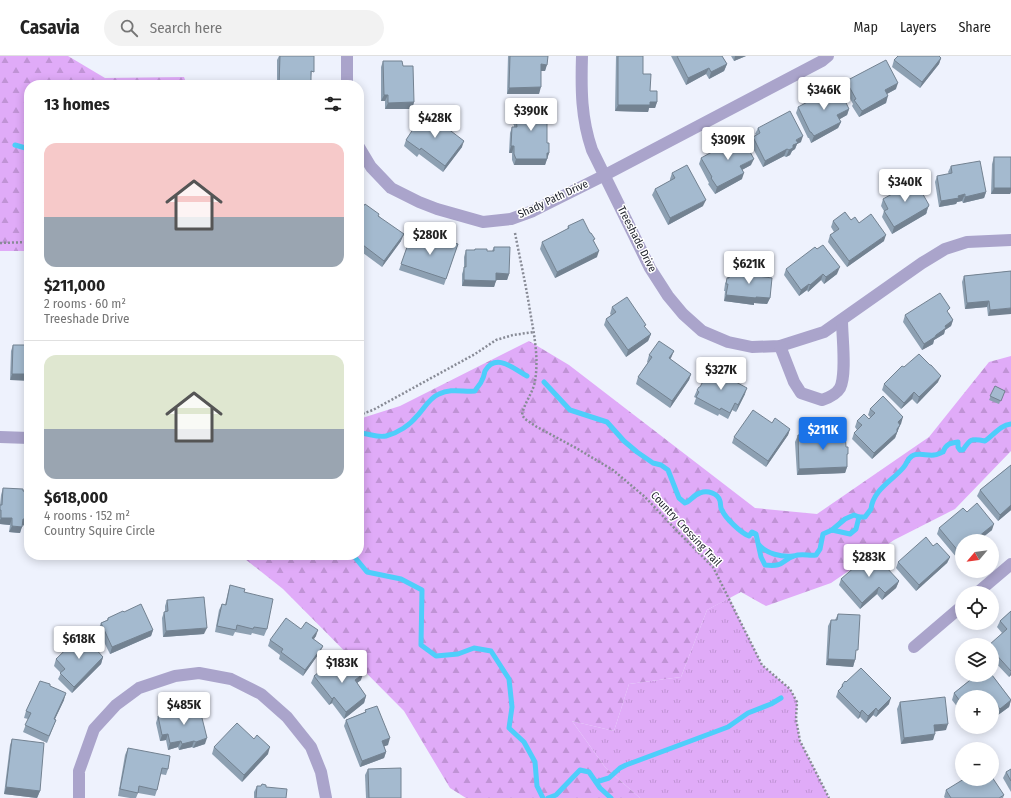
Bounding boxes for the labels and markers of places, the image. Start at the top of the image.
pin: $346K [796,77,852,111]
pin: $390K [503,98,559,132]
pin: $428K [407,105,463,139]
pin: $309K [700,127,756,161]
pin: $340K [877,169,933,203]
pin: $280K [402,222,458,256]
pin: $621K [721,251,777,285]
pin: $327K [693,357,749,391]
pin: $211K [795,417,851,451]
pin: $283K [841,544,897,578]
pin: $618K [51,626,107,660]
pin: $183K [314,650,370,684]
pin: $485K [156,692,212,726]

